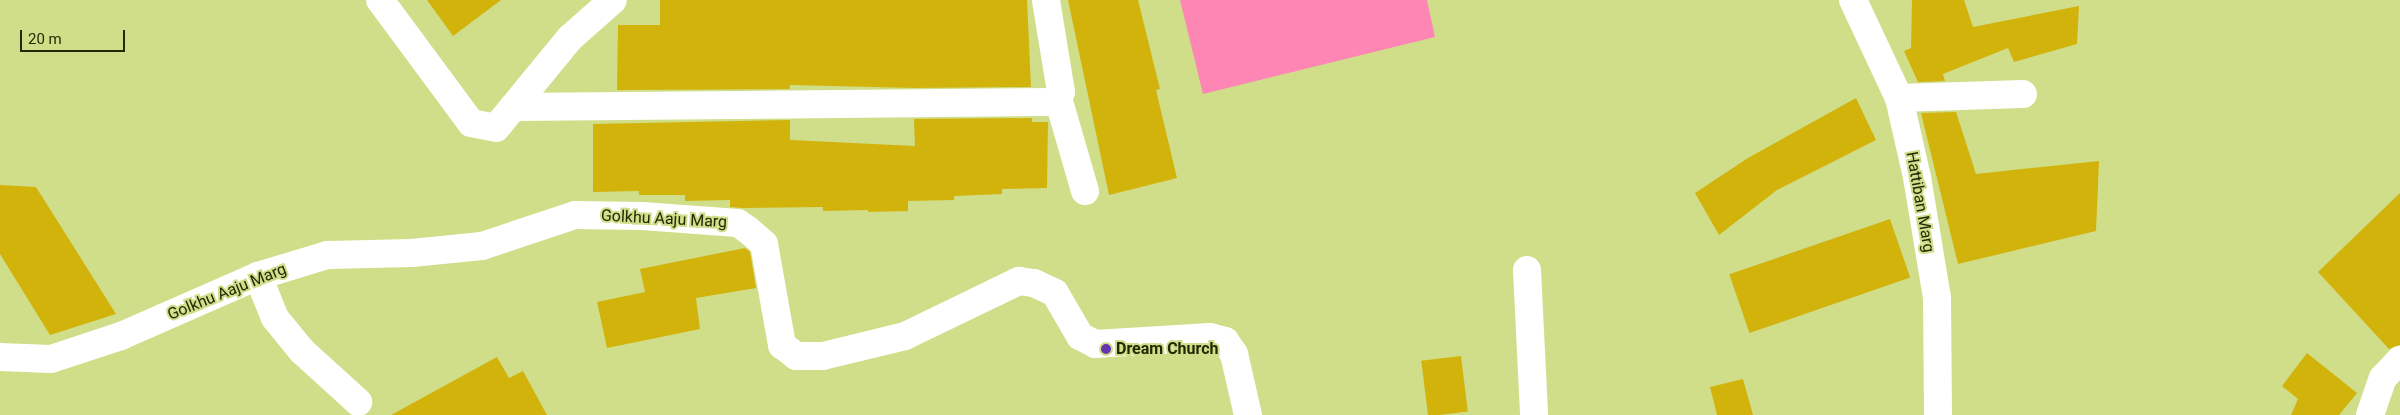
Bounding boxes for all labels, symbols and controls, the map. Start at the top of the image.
scale bar [22,20,128,52]
text: 20 m [28,30,62,48]
street label: Hattiban Marg [1902,150,1938,254]
street label: Golkhu Aaju Marg [600,206,728,232]
street label: Golkhu Aaju Marg [165,259,289,325]
place label: Dream Church [1116,339,1219,359]
marker: Dream Church [1100,343,1112,355]

